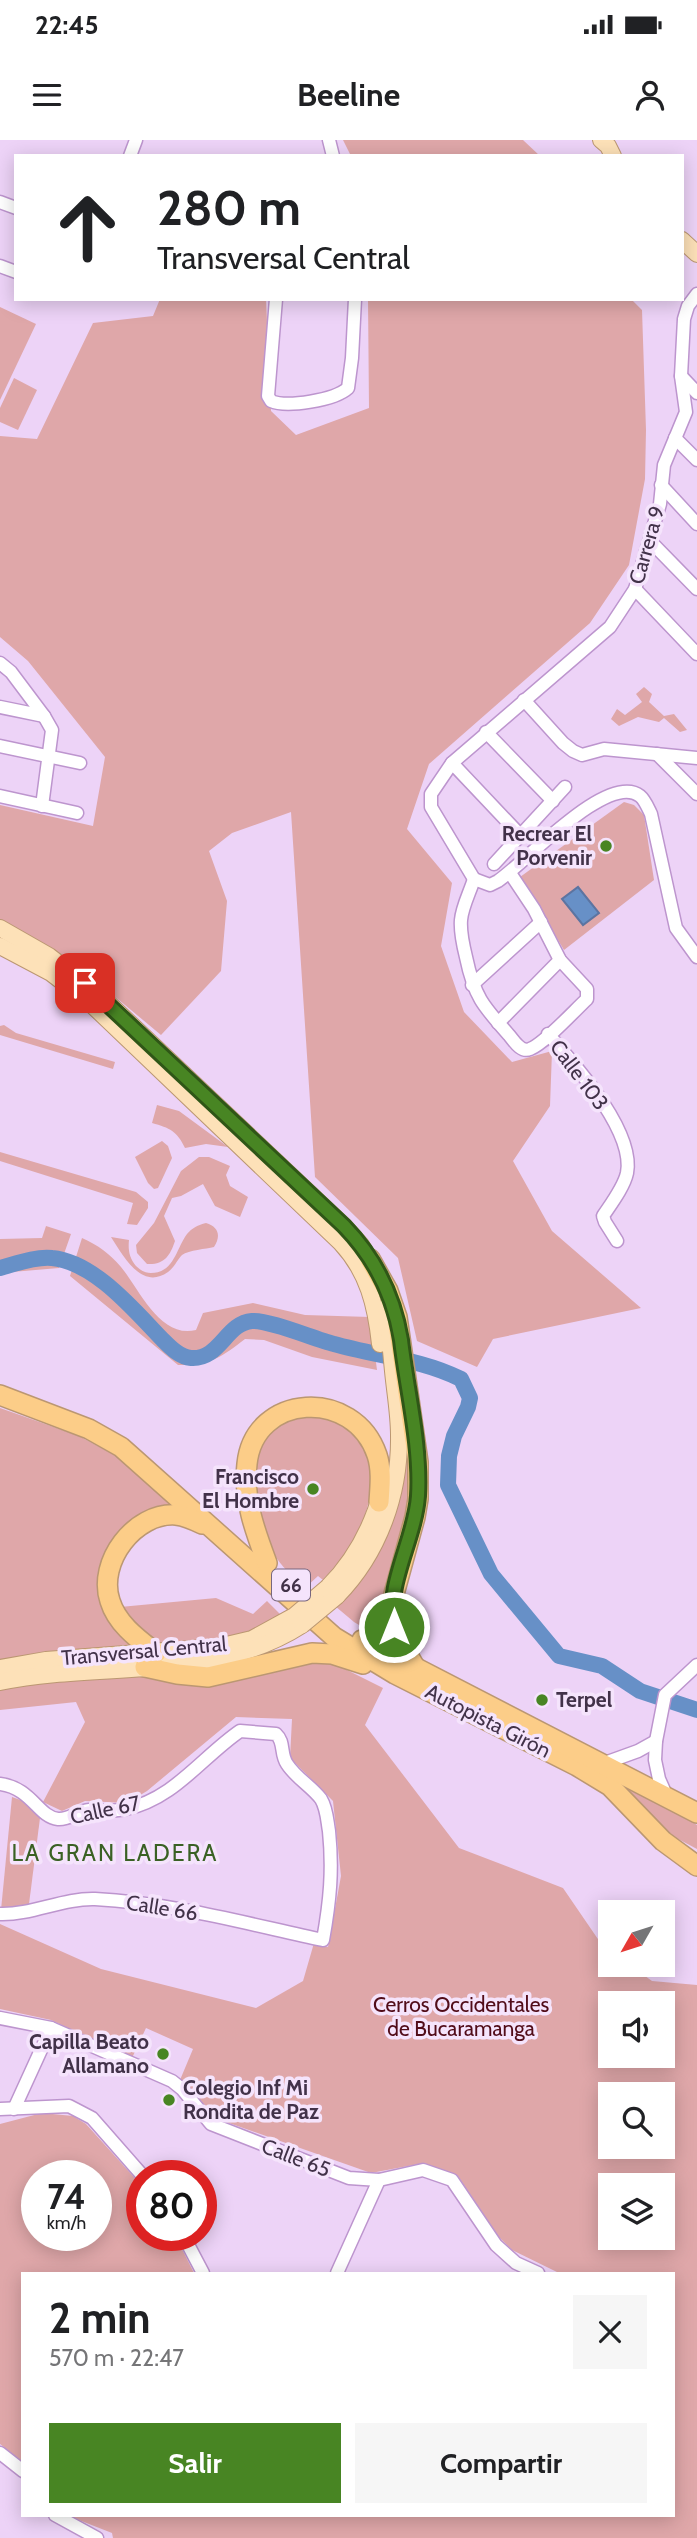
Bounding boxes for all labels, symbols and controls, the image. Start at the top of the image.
text: 22:45 [35,9,98,41]
text: Beeline [297,75,400,114]
icon: menu [28,76,66,114]
icon: person [631,76,669,114]
text: 280 m [157,178,301,237]
icon: ahead [42,182,133,273]
text: Transversal Central [157,238,410,277]
street label: Carrera 9 [623,503,670,587]
place label: Recrear El Porvenir [502,821,592,870]
marker: Recrear El Porvenir [598,838,614,854]
pin [55,953,115,1013]
icon: arrive [66,964,104,1002]
street label: Calle 103 [545,1035,614,1115]
place label: Francisco El Hombre [202,1464,299,1513]
marker: Francisco El Hombre [305,1481,321,1497]
road number: 66 [272,1569,310,1600]
position arrow [357,1590,431,1664]
street label: Transversal Central [60,1631,228,1670]
street label: Autopista Girón [421,1678,555,1763]
place label: Terpel [556,1687,613,1712]
marker: Terpel [534,1692,550,1708]
street label: Calle 67 [68,1790,142,1829]
district label: LA GRAN LADERA [12,1839,218,1867]
street label: Calle 66 [124,1890,200,1926]
north arrow [598,1900,676,1978]
map controls [598,1900,675,2250]
button: sound [598,1991,675,2068]
park label: Cerros Occidentales de Bucaramanga [373,1992,549,2041]
place label: Capilla Beato Allamano [29,2029,149,2078]
marker: Capilla Beato Allamano [155,2046,171,2062]
place label: Colegio Inf Mi Rondita de Paz [183,2075,319,2124]
button: search [598,2082,675,2159]
marker: Colegio Inf Mi Rondita de Paz [161,2092,177,2108]
street label: Calle 65 [258,2133,334,2182]
speed limit sign: 80 [126,2160,217,2251]
button: layers [598,2173,675,2250]
text: 74 [47,2175,86,2218]
text: km/h [47,2212,86,2234]
text: 2 min [49,2292,150,2344]
button: close [573,2295,647,2369]
text: 570 m · 22:47 [49,2344,184,2372]
button: Salir [49,2423,341,2503]
button: Compartir [355,2423,647,2503]

